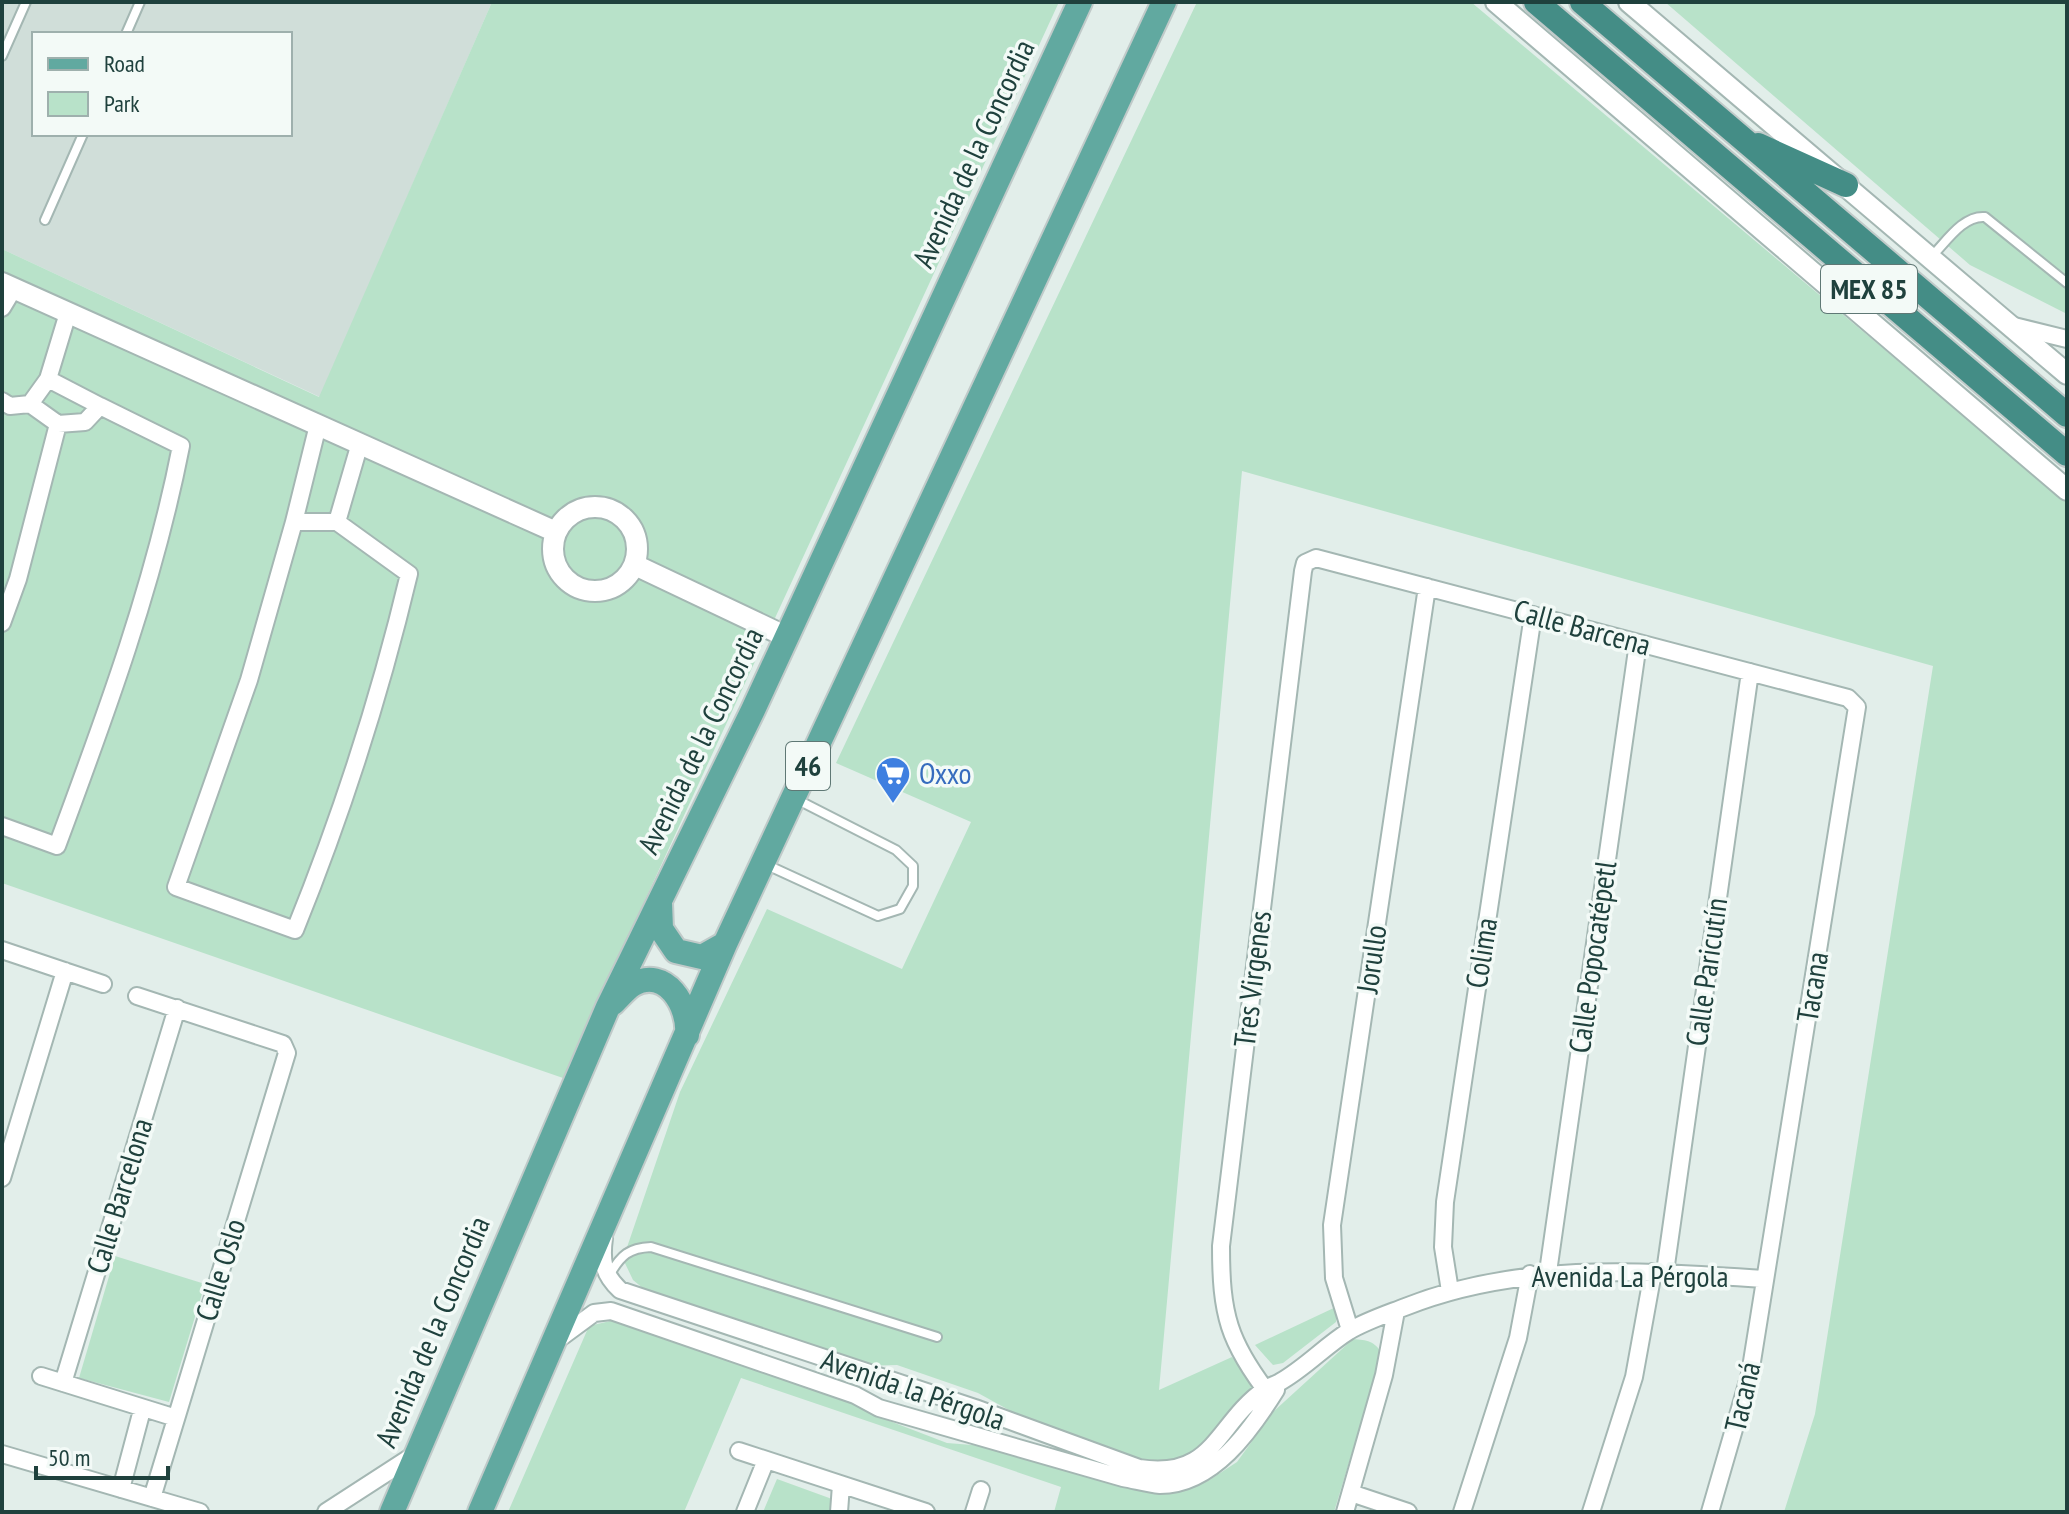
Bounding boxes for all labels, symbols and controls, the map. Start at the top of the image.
legend [32,32,292,136]
street label: Avenida de la Concordia [903,33,1043,274]
text: Road [104,48,145,79]
text: Park [104,88,140,119]
road number: MEX 85 [1821,265,1917,313]
street label: Calle Barcena [1510,590,1655,664]
street label: Avenida de la Concordia [628,621,771,860]
road number: 46 [786,742,830,790]
place label: Oxxo [919,753,972,792]
supermarket icon: Oxxo [874,755,912,805]
street label: Calle Popocatépetl [1559,858,1624,1055]
street label: Calle Paricutín [1676,895,1735,1048]
street label: Tres Virgenes [1224,908,1279,1049]
street label: Colima [1456,915,1505,991]
street label: Jorullo [1346,922,1395,996]
street label: Tacana [1787,949,1836,1025]
street label: Calle Barcelona [77,1113,161,1278]
street label: Avenida de la Concordia [365,1210,498,1453]
street label: Calle Oslo [186,1214,254,1325]
street label: Avenida La Pérgola [1532,1256,1728,1295]
street label: Avenida la Pérgola [816,1339,1011,1438]
street label: Tacaná [1715,1358,1768,1436]
scale bar [36,1430,168,1480]
text: 50 m [48,1442,90,1473]

